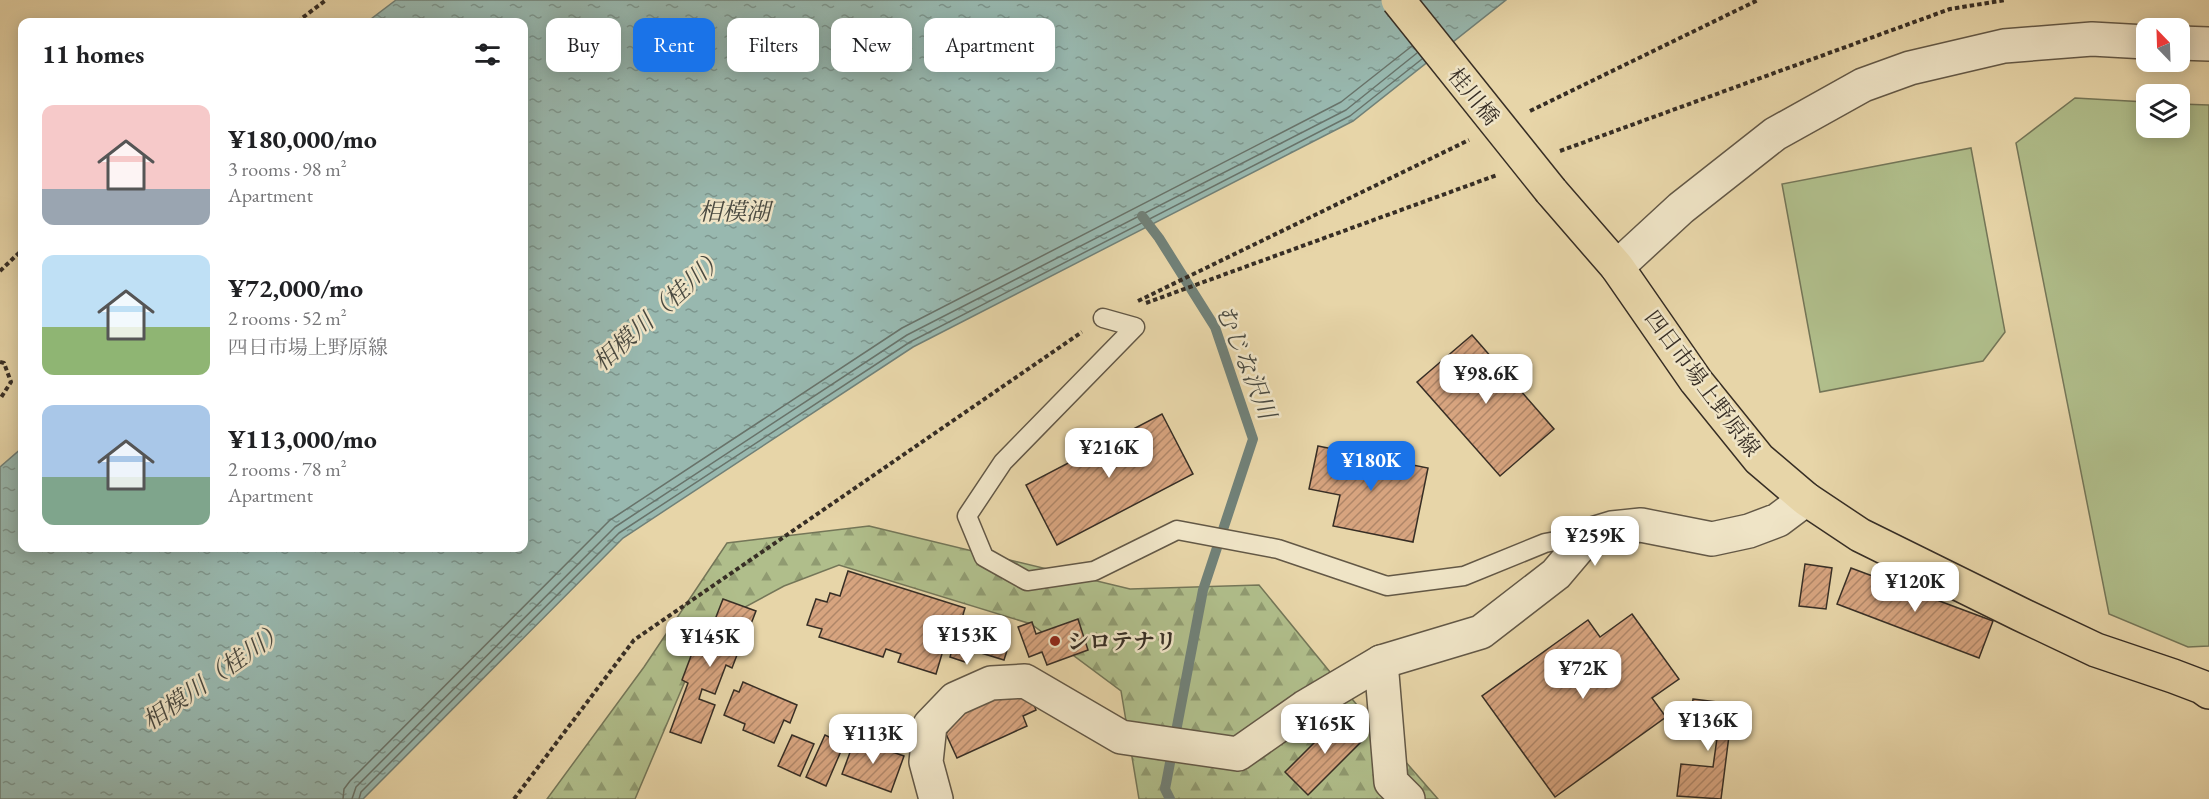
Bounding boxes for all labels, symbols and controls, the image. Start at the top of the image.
chip: Buy [546,18,621,72]
chip: Rent [633,18,715,72]
chip: Filters [727,18,819,72]
chip: New [831,18,912,72]
chip: Apartment [924,18,1055,72]
north arrow [2136,18,2190,72]
map controls [2136,18,2190,138]
text: 11 homes [42,37,144,71]
icon: filters [471,38,504,71]
street label: 桂川橋 [1442,62,1506,131]
button: layers [2136,84,2190,138]
text: ¥180,000/mo [228,122,377,156]
icon: home [90,129,162,201]
text: 3 rooms · 98 m² [228,156,347,182]
text: Apartment [228,182,313,208]
water label: 相模湖 [698,196,774,227]
water label: 相模川（桂川） [586,242,731,377]
text: ¥72,000/mo [228,271,363,305]
icon: home [90,279,162,351]
water label: むじな沢川 [1210,300,1284,426]
street label: 四日市場上野原線 [1638,304,1767,462]
text: 2 rooms · 52 m² [228,305,347,331]
text: 四日市場上野原線 [228,334,388,360]
pin: ¥98.6K [1437,354,1535,405]
text: ¥98.6K [1454,360,1519,386]
text: ¥113,000/mo [228,422,377,456]
pin: ¥216K [1067,428,1151,479]
icon: home [90,429,162,501]
text: ¥216K [1079,434,1139,460]
pin: ¥180K [1329,441,1413,492]
text: ¥180K [1341,447,1401,473]
text: 2 rooms · 78 m² [228,456,347,482]
text: Apartment [228,482,313,508]
pin: ¥259K [1553,516,1637,567]
text: ¥259K [1565,522,1625,548]
pin: ¥120K [1873,562,1957,613]
text: ¥120K [1885,568,1945,594]
water label: 相模川（桂川） [136,615,291,736]
pin: ¥153K [925,615,1009,666]
pin: ¥145K [668,617,752,668]
text: ¥153K [937,621,997,647]
text: ¥145K [680,623,740,649]
place label: シロテナリ [1067,627,1177,656]
marker: シロテナリ [1048,634,1062,648]
pin: ¥72K [1547,649,1619,700]
text: ¥72K [1558,655,1608,681]
pin: ¥136K [1666,701,1750,752]
pin: ¥165K [1283,704,1367,755]
text: ¥136K [1678,707,1738,733]
text: ¥165K [1295,710,1355,736]
pin: ¥113K [831,714,915,765]
text: ¥113K [843,720,903,746]

